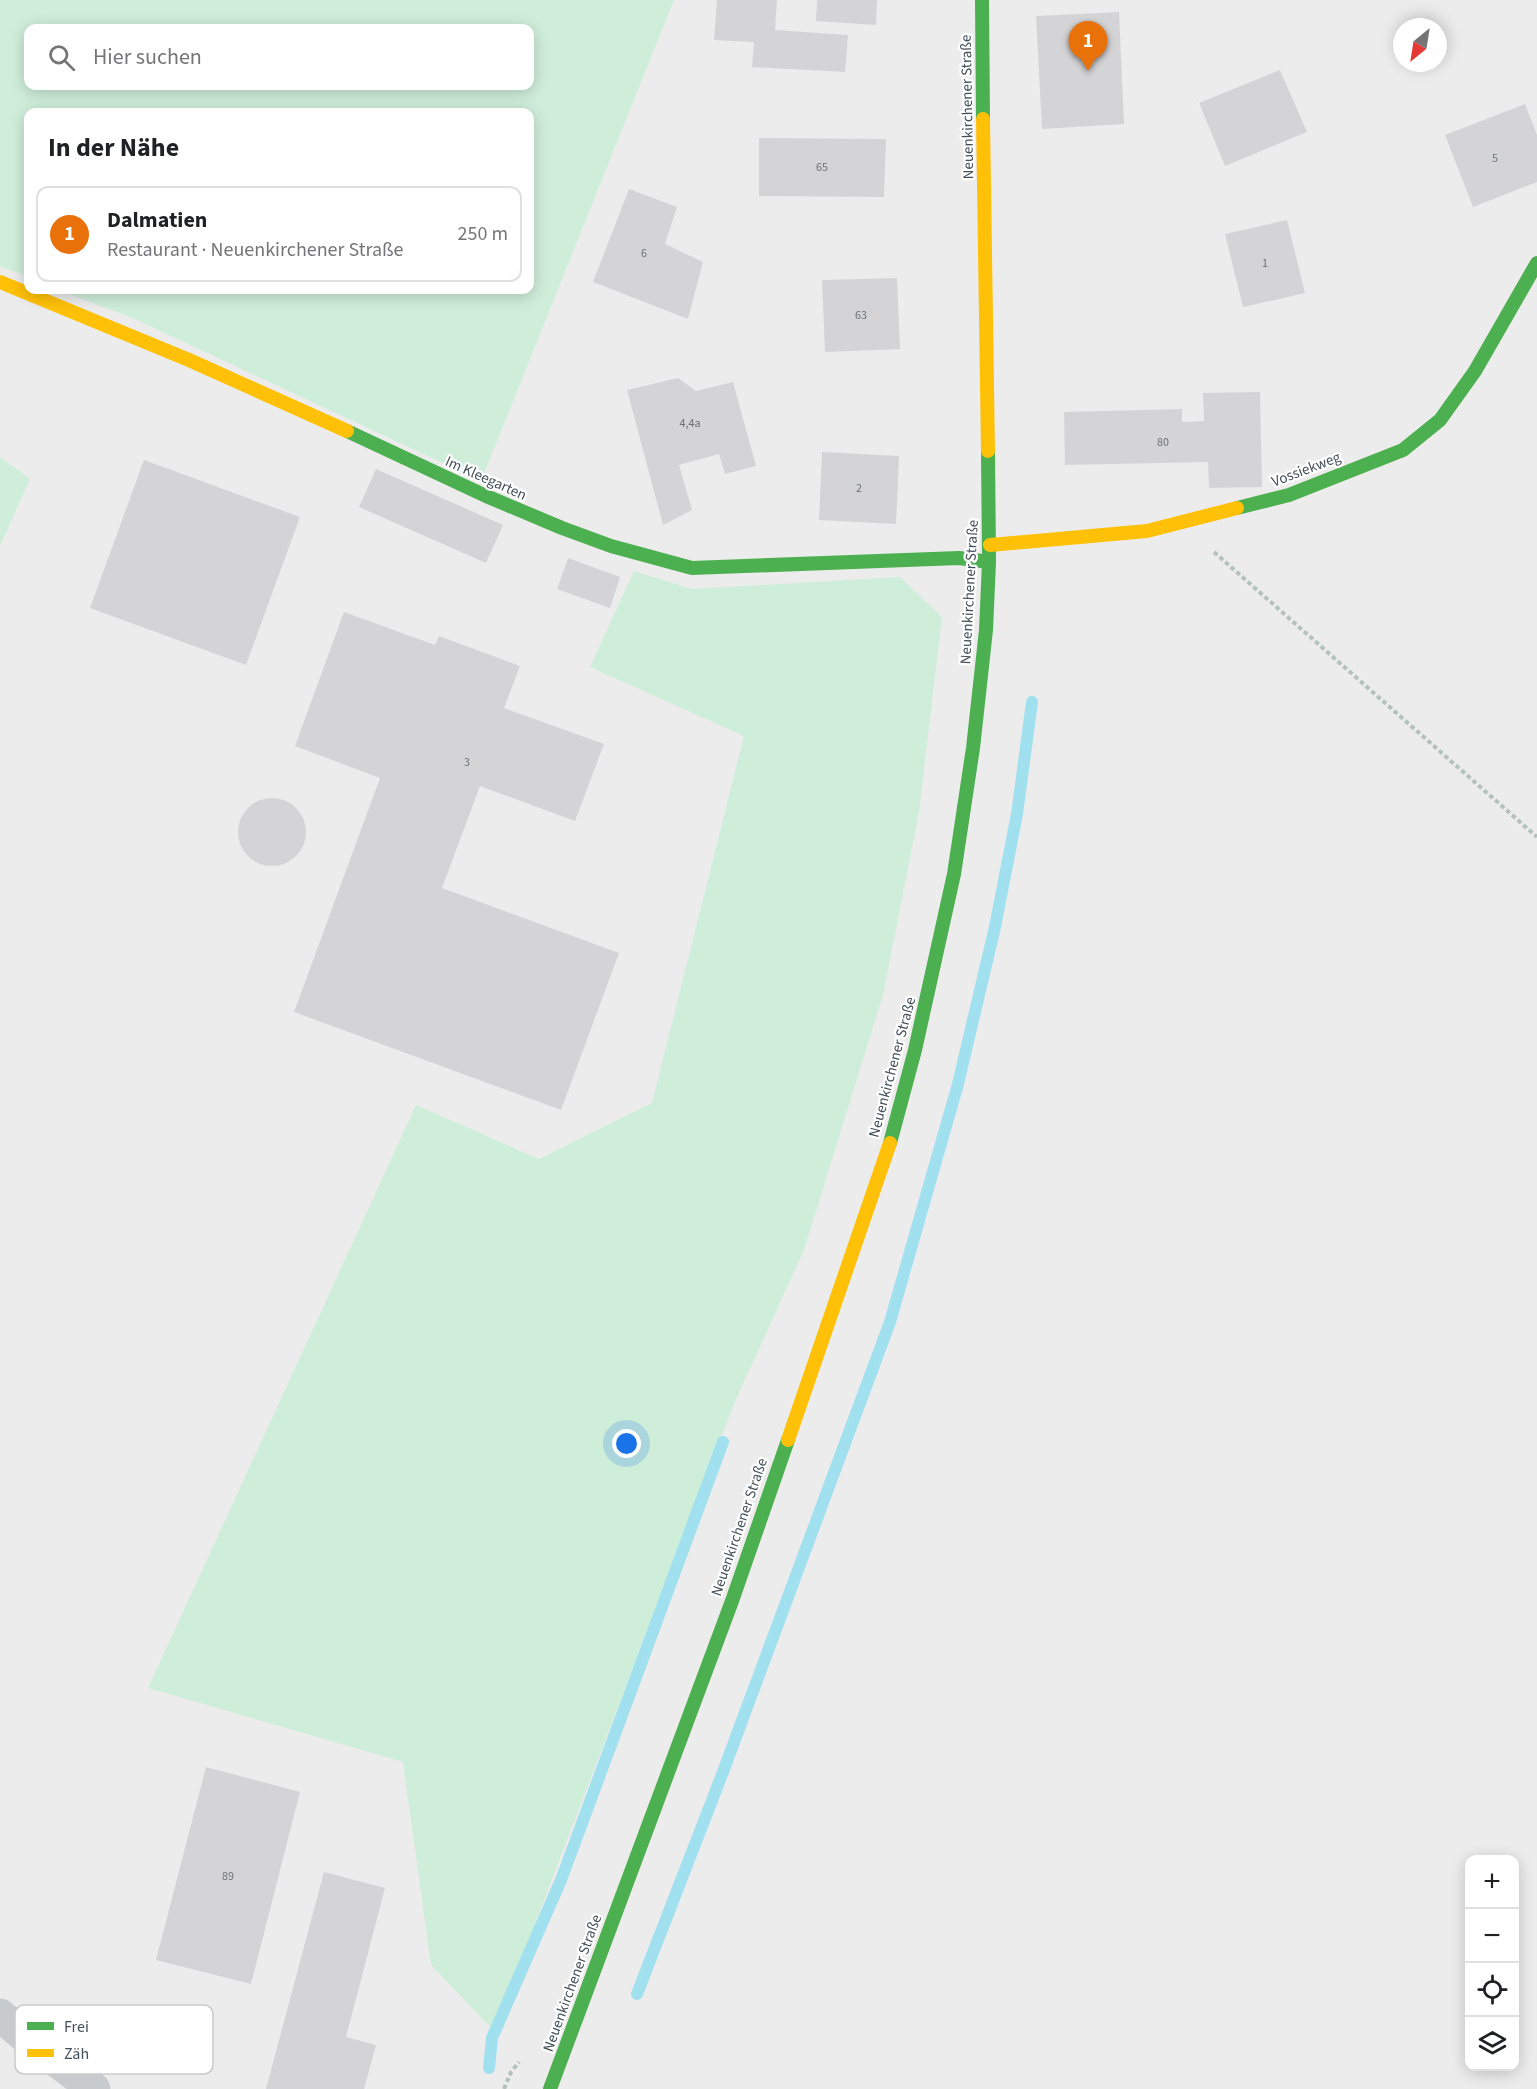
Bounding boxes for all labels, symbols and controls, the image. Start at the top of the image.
north arrow [1393,18,1447,72]
pin: 1 [1068,22,1108,71]
search box [24,24,534,90]
street label: Neuenkirchener Straße [956,34,979,179]
icon: search [45,41,78,74]
text: Hier suchen [93,41,202,73]
text: In der Nähe [48,129,179,166]
house number: 5 [1492,150,1498,167]
house number: 65 [816,159,828,176]
text: Dalmatien [107,204,207,236]
text: 1 [64,220,75,248]
text: 250 m [458,220,508,248]
text: Restaurant · Neuenkirchener Straße [107,236,403,264]
house number: 6 [641,245,647,262]
house number: 1 [1262,255,1268,272]
house number: 63 [855,307,867,324]
house number: 4,4a [680,415,700,432]
house number: 80 [1157,434,1169,451]
street label: Vossiekweg [1269,447,1344,492]
street label: Im Kleegarten [442,451,530,506]
house number: 2 [856,480,862,497]
street label: Neuenkirchener Straße [955,519,984,665]
house number: 3 [464,754,470,771]
street label: Neuenkirchener Straße [864,995,921,1140]
your location [612,1429,641,1458]
street label: Neuenkirchener Straße [706,1455,773,1599]
map controls [1465,1855,1519,2071]
button: + [1465,1855,1519,1909]
house number: 89 [222,1868,234,1885]
button: − [1465,1909,1519,1963]
street label: Neuenkirchener Straße [538,1912,607,2055]
button: locate [1465,1963,1519,2017]
legend [15,2005,213,2074]
text: Frei [64,2016,89,2038]
button: layers [1465,2017,1519,2071]
text: Zäh [64,2043,89,2065]

